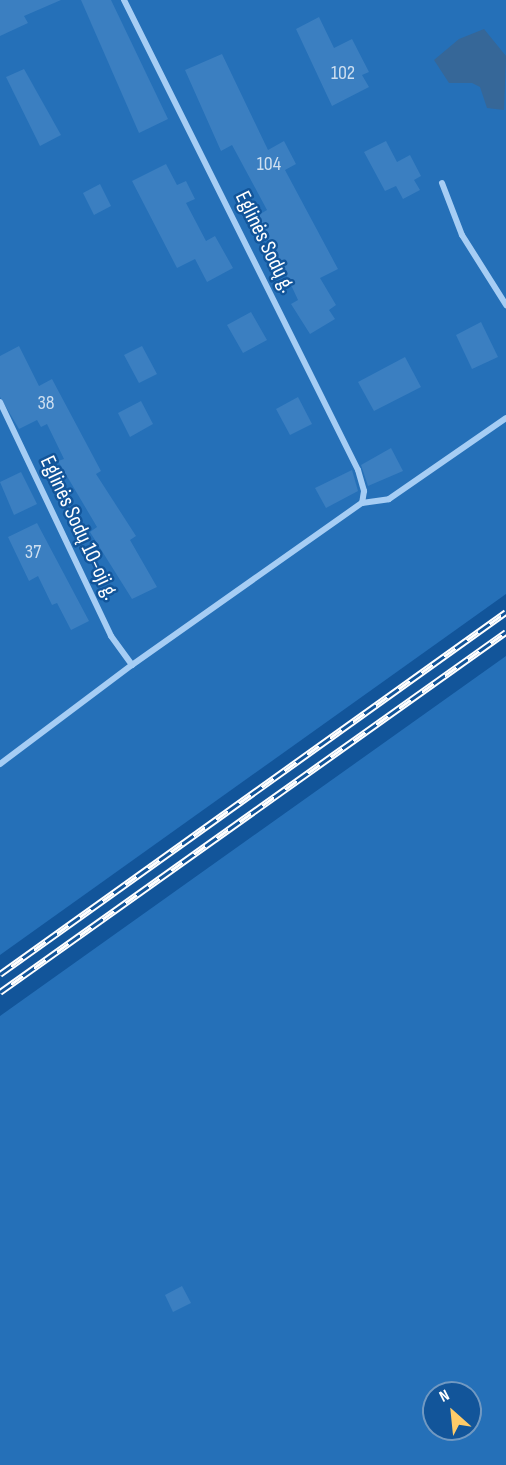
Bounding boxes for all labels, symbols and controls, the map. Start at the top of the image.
house number: 102 [331,61,355,85]
house number: 104 [257,152,281,176]
street label: Eglinės Sodų g. [229,187,301,297]
house number: 38 [37,391,55,415]
street label: Eglinės Sodų 10-oji g. [34,452,124,604]
house number: 37 [25,540,41,564]
north arrow [422,1381,482,1441]
text: N [436,1386,453,1407]

